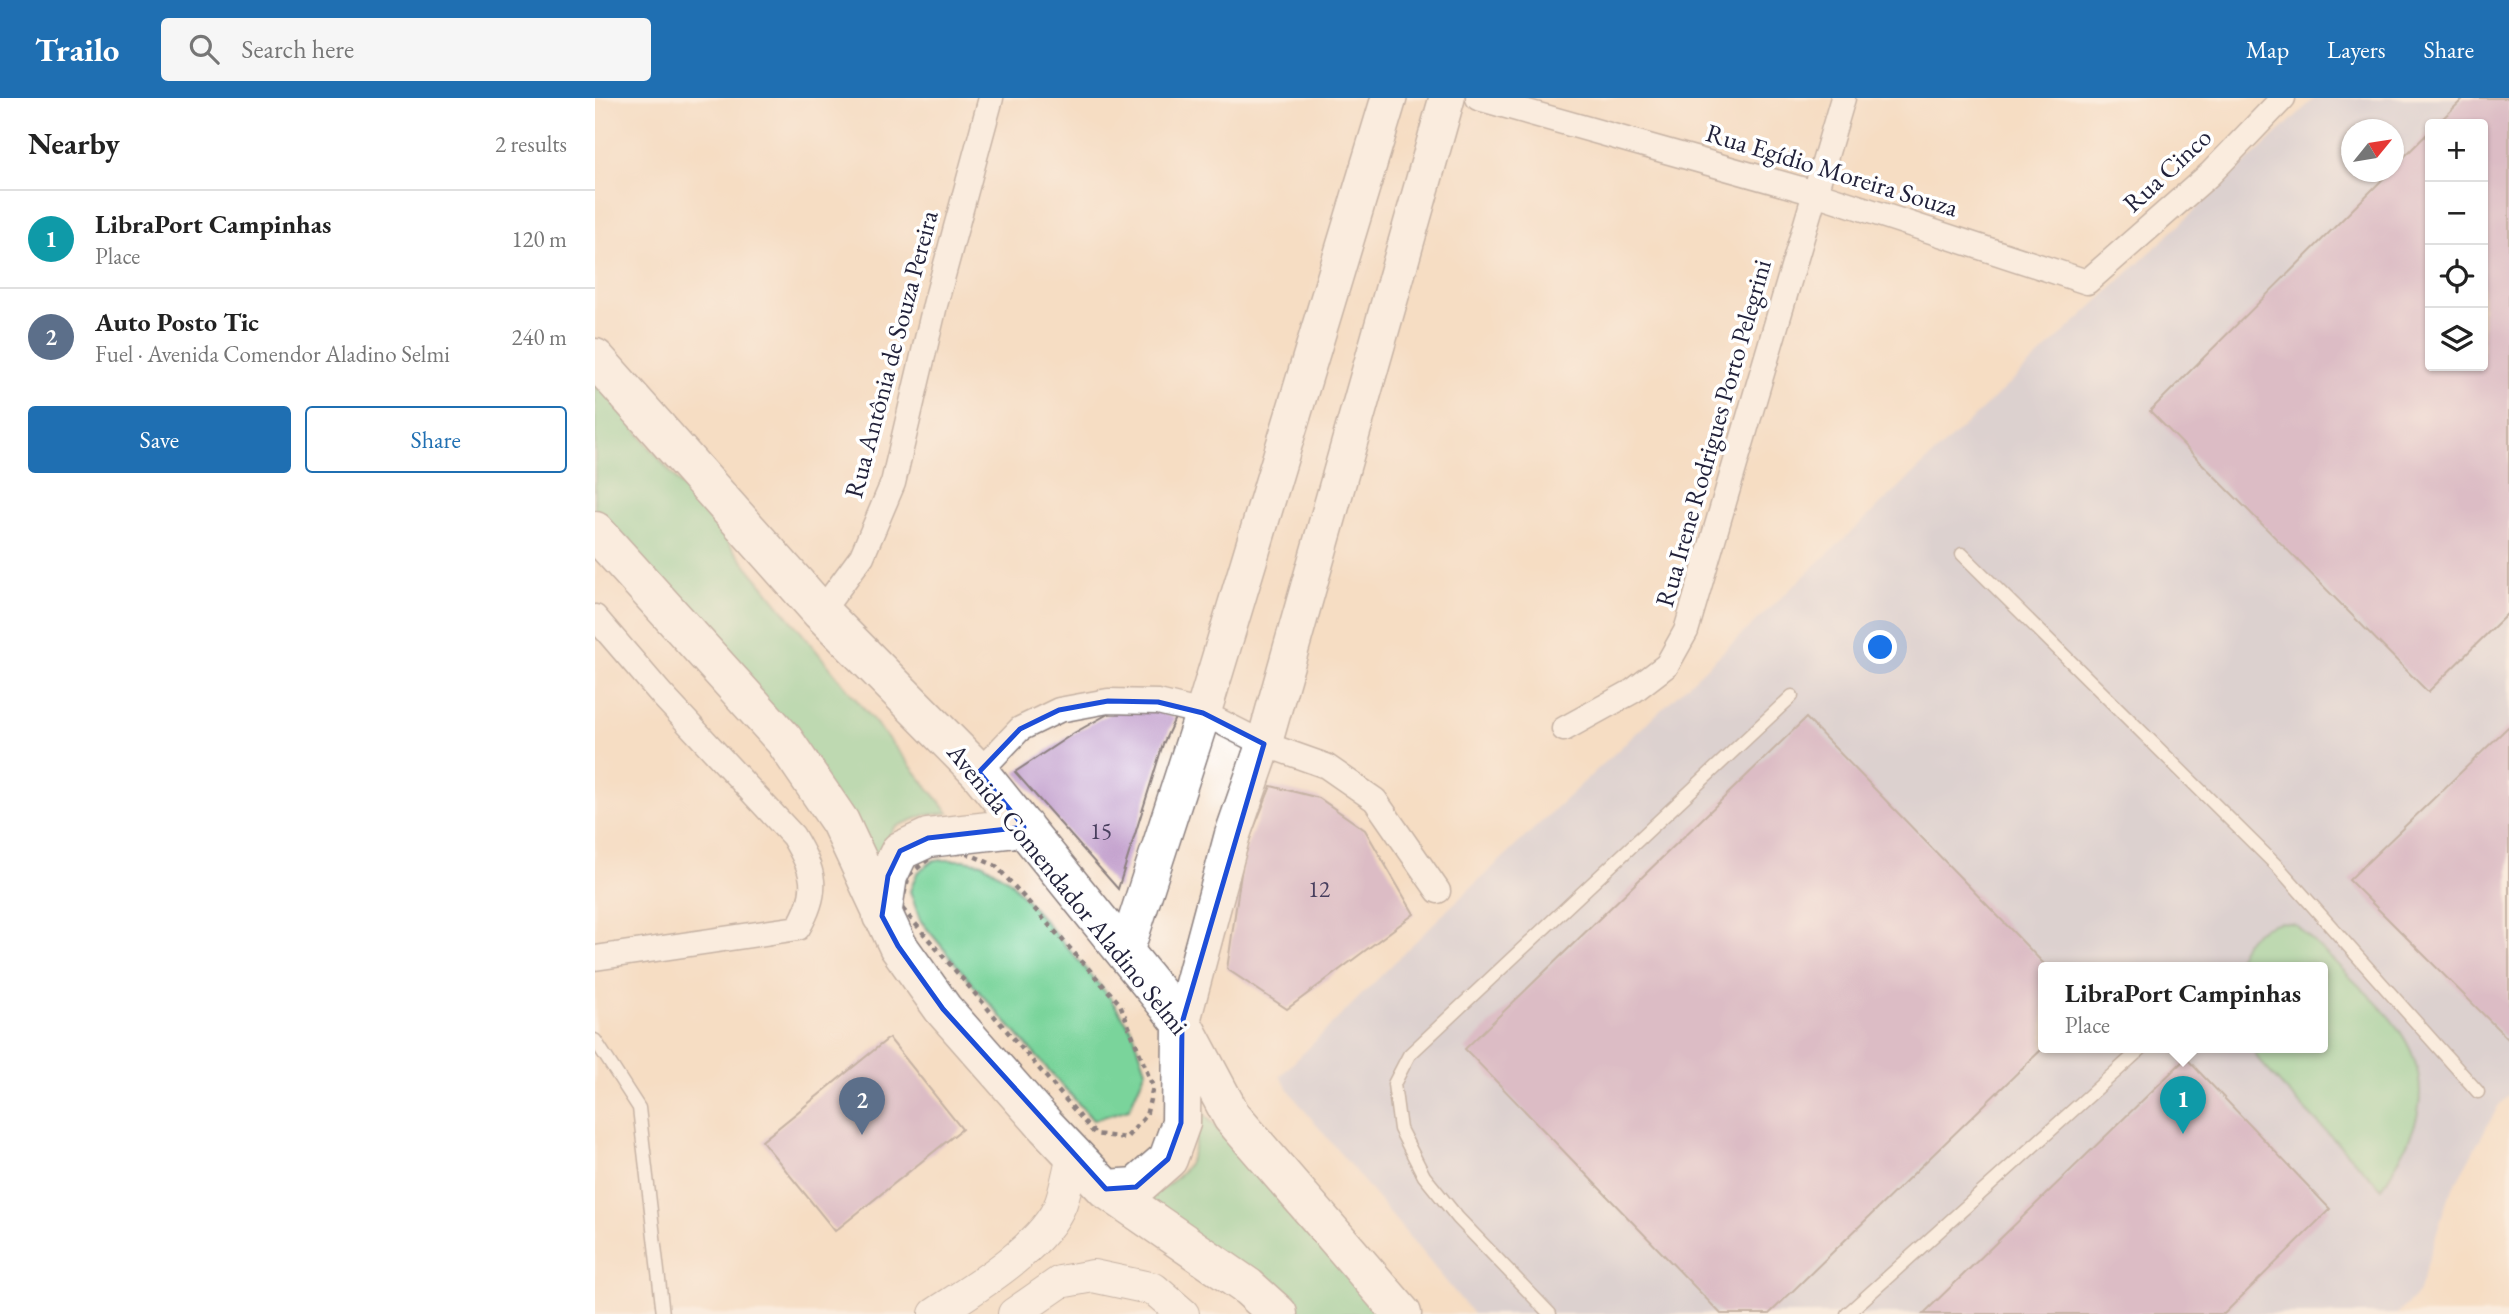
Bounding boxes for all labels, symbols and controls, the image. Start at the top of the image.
search box [161,18,651,81]
text: Trailo [35,28,119,71]
icon: search [185,30,223,68]
text: Search here [241,32,354,66]
text: Map [2246,34,2289,65]
text: Layers [2327,34,2386,65]
text: Share [2424,34,2474,65]
street label: Rua Egídio Moreira Souza [1702,115,1963,225]
north arrow [2341,119,2404,182]
map controls [2425,119,2488,371]
button: + [2425,119,2488,182]
street label: Rua Cinco [2115,120,2219,220]
text: Nearby [28,124,120,163]
text: 2 results [495,129,567,159]
button: − [2425,182,2488,245]
street label: Rua Antônia de Souza Pereira [836,206,946,501]
text: LibraPort Campinhas [95,207,331,241]
text: 1 [45,224,57,254]
text: 120 m [511,224,567,254]
text: Place [95,241,140,271]
button: locate [2425,245,2488,308]
street label: Rua Irene Rodrigues Porto Pelegrini [1647,255,1779,611]
text: Auto Posto Tic [95,305,259,339]
button: layers [2425,308,2488,371]
text: 2 [45,322,57,352]
text: 240 m [511,322,567,352]
text: Fuel · Avenida Comendor Aladino Selmi [95,339,450,369]
button: Save [28,406,291,473]
button: Share [305,406,567,473]
your location [1863,630,1897,664]
street label: Avenida Comendador Aladino Selmi [939,735,1196,1042]
house number: 15 [1090,816,1112,846]
house number: 12 [1308,874,1330,904]
popup [2038,962,2328,1053]
text: LibraPort Campinhas [2065,976,2301,1010]
text: Place [2065,1010,2110,1040]
pin: 1 [2160,1076,2206,1134]
pin: 2 [839,1077,885,1135]

